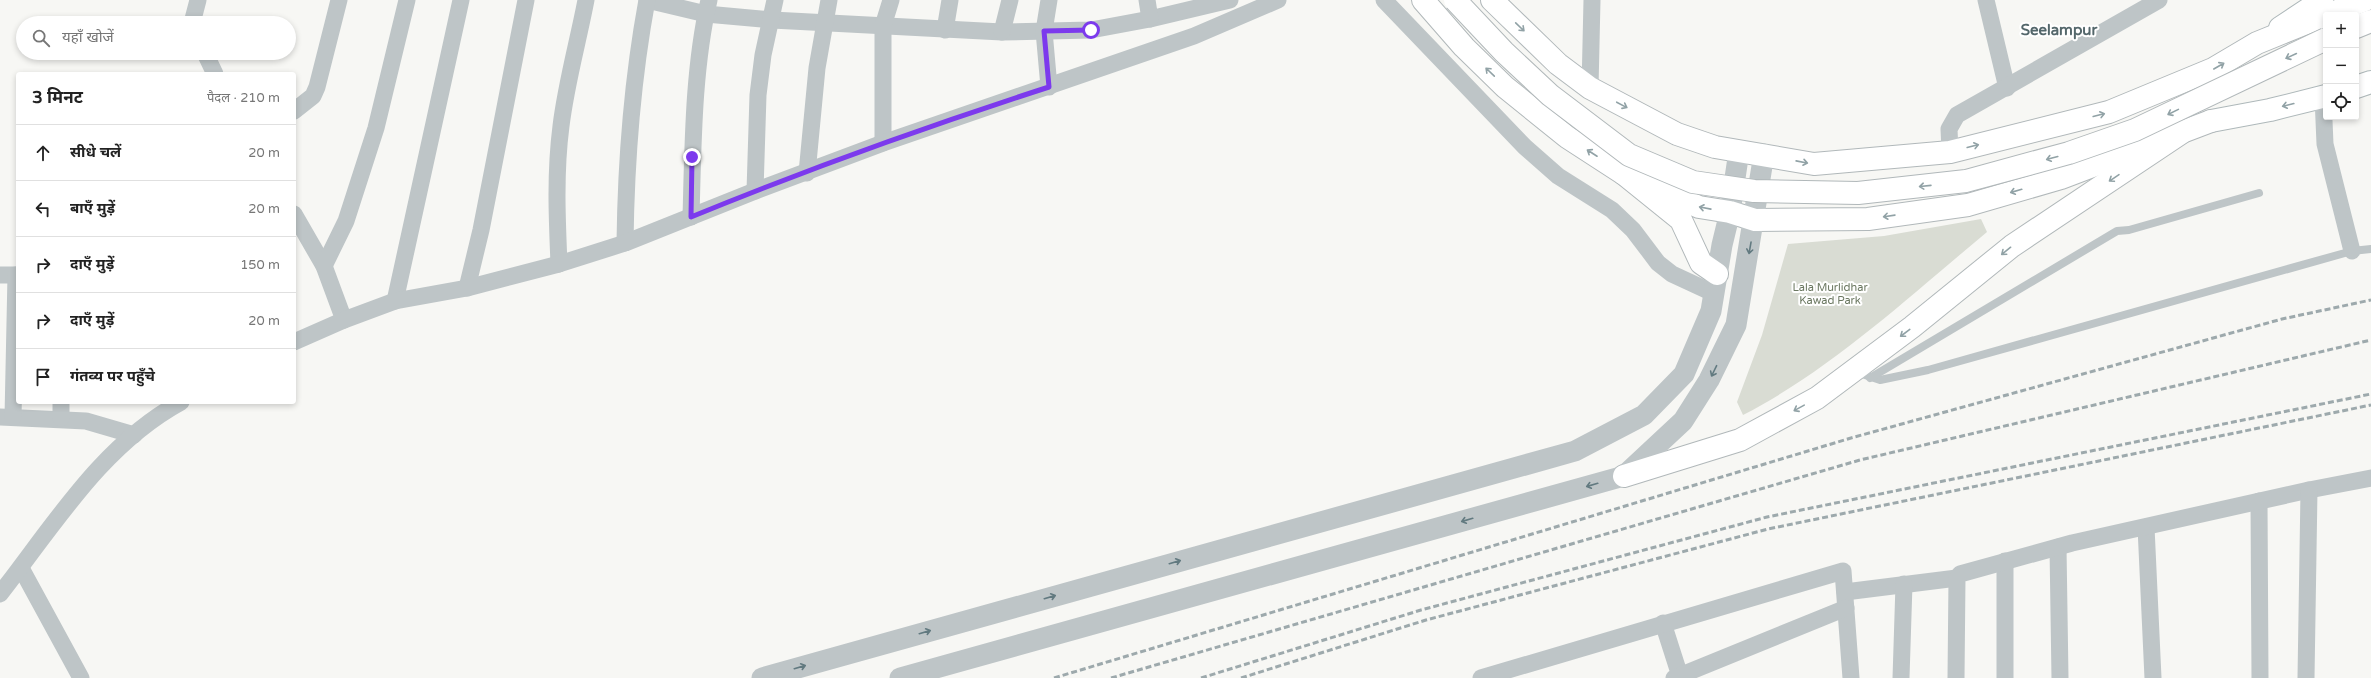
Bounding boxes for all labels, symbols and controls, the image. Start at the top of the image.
map controls [2323,12,2359,120]
button: + [2323,12,2359,48]
search box [16,16,296,60]
route start [1082,21,1100,39]
district label: Seelampur [2021,21,2097,40]
one-way arrow [1515,22,1525,32]
icon: search [30,27,52,49]
text: यहाँ खोजें [62,28,114,46]
button: − [2323,48,2359,84]
one-way arrow [2285,53,2297,60]
one-way arrow [2213,61,2225,69]
one-way arrow [1485,68,1495,77]
button: locate [2323,84,2359,120]
text: 3 मिनट [32,87,83,108]
text: पैदल · 210 m [207,90,280,106]
one-way arrow [1616,102,1628,109]
one-way arrow [2282,102,2295,110]
one-way arrow [2167,109,2179,116]
one-way arrow [2092,110,2105,118]
icon: ahead [32,142,54,164]
one-way arrow [1966,142,1979,149]
text: सीधे चलें [70,143,121,161]
text: 20 m [248,145,280,161]
route end [683,148,701,166]
one-way arrow [1586,149,1598,157]
one-way arrow [2046,154,2059,162]
one-way arrow [1796,158,1809,166]
one-way arrow [2108,174,2119,182]
one-way arrow [1919,182,1932,190]
one-way arrow [2010,188,2023,195]
icon: left [32,198,54,220]
text: बाएँ मुड़ें [70,199,115,217]
text: 20 m [248,201,280,217]
one-way arrow [1698,203,1711,211]
one-way arrow [1883,212,1896,220]
one-way arrow [1746,241,1754,254]
one-way arrow [2000,247,2011,256]
icon: right [32,254,54,276]
text: दाएँ मुड़ें [70,255,114,273]
text: 150 m [240,257,280,273]
park label: Lala Murlidhar Kawad Park [1792,281,1868,307]
icon: right [32,310,54,332]
text: दाएँ मुड़ें [70,311,114,329]
text: 20 m [248,313,280,329]
one-way arrow [1899,328,1910,337]
one-way arrow [1710,365,1717,377]
icon: arrive [32,366,54,388]
text: गंतव्य पर पहुँचे [70,367,155,385]
one-way arrow [1793,404,1805,412]
one-way arrow [1586,481,1599,489]
one-way arrow [1460,516,1473,524]
one-way arrow [1168,558,1181,565]
one-way arrow [1043,593,1056,600]
one-way arrow [918,628,931,635]
one-way arrow [793,663,806,670]

